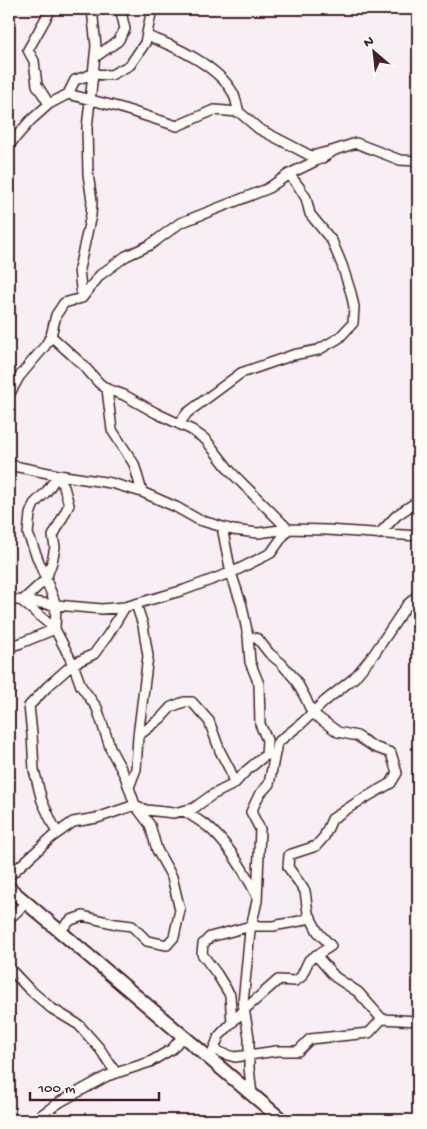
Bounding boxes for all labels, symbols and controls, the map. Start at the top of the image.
north arrow [350,28,400,78]
text: N [361,33,377,52]
scale bar [30,1069,159,1101]
text: 100 m [37,1080,76,1098]

